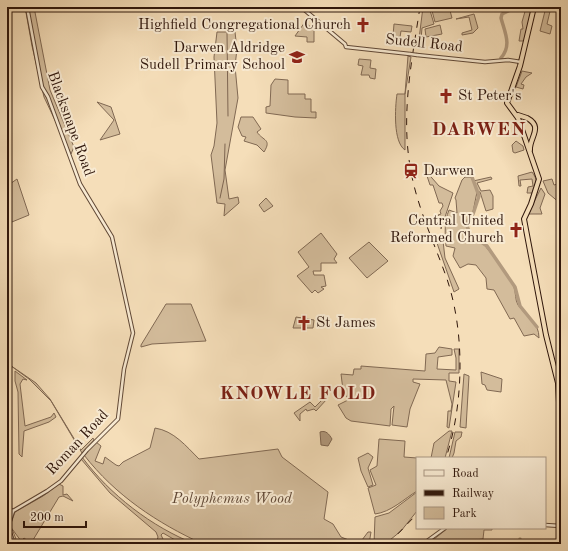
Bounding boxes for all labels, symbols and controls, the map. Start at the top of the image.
church icon: Highfield Congregational Church [354,16,372,34]
place label: Highfield Congregational Church [138,18,351,33]
street label: Sudell Road [385,32,464,56]
place label: Darwen Aldridge Sudell Primary School [140,41,285,73]
school or university icon: Darwen Aldridge Sudell Primary School [288,48,306,66]
street label: Blacksnape Road [44,70,96,179]
church icon: St Peter's [437,87,455,105]
place label: St Peter's [458,89,521,104]
district label: DARWEN [432,121,526,140]
station icon: Darwen [402,162,420,180]
place label: Darwen [423,164,474,179]
place label: Central United Reformed Church [390,214,504,246]
church icon: Central United Reformed Church [507,221,525,239]
church icon: St James [295,314,313,332]
place label: St James [316,316,376,331]
district label: KNOWLE FOLD [220,385,377,404]
street label: Roman Road [44,407,112,479]
legend [416,457,546,529]
text: Road [452,468,479,480]
text: Railway [452,488,495,500]
park label: Polyphemus Wood [171,492,293,507]
scale bar [24,503,86,529]
text: Park [452,508,477,520]
text: 200 m [30,512,64,524]

